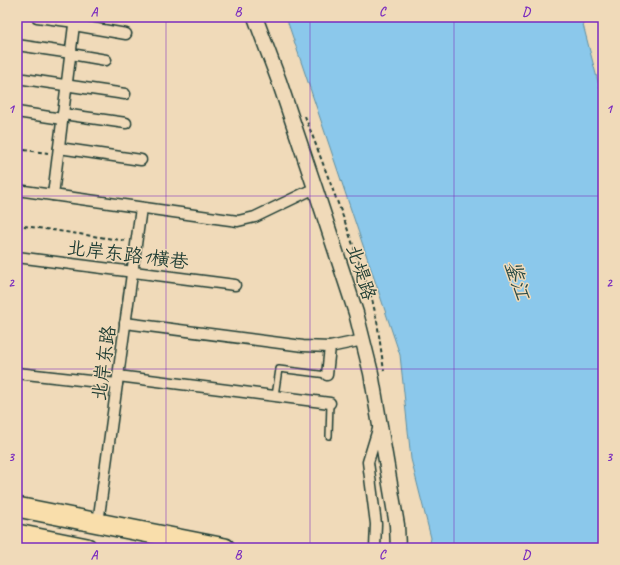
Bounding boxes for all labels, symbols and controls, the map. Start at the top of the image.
text: A [91,4,99,20]
text: B [235,4,243,20]
text: C [379,4,387,20]
text: D [522,4,531,20]
text: 1 [8,101,16,117]
text: 1 [606,101,614,117]
street label: 北岸东路1横巷 [66,236,190,274]
street label: 北堤路 [341,241,381,303]
water label: 鉴江 [499,257,536,304]
text: 2 [8,275,15,291]
text: 2 [606,275,613,291]
street label: 北岸东路 [87,324,121,402]
text: 3 [8,449,15,465]
text: 3 [606,449,613,465]
text: A [91,547,99,563]
text: B [235,547,243,563]
text: C [379,547,387,563]
text: D [522,547,531,563]

